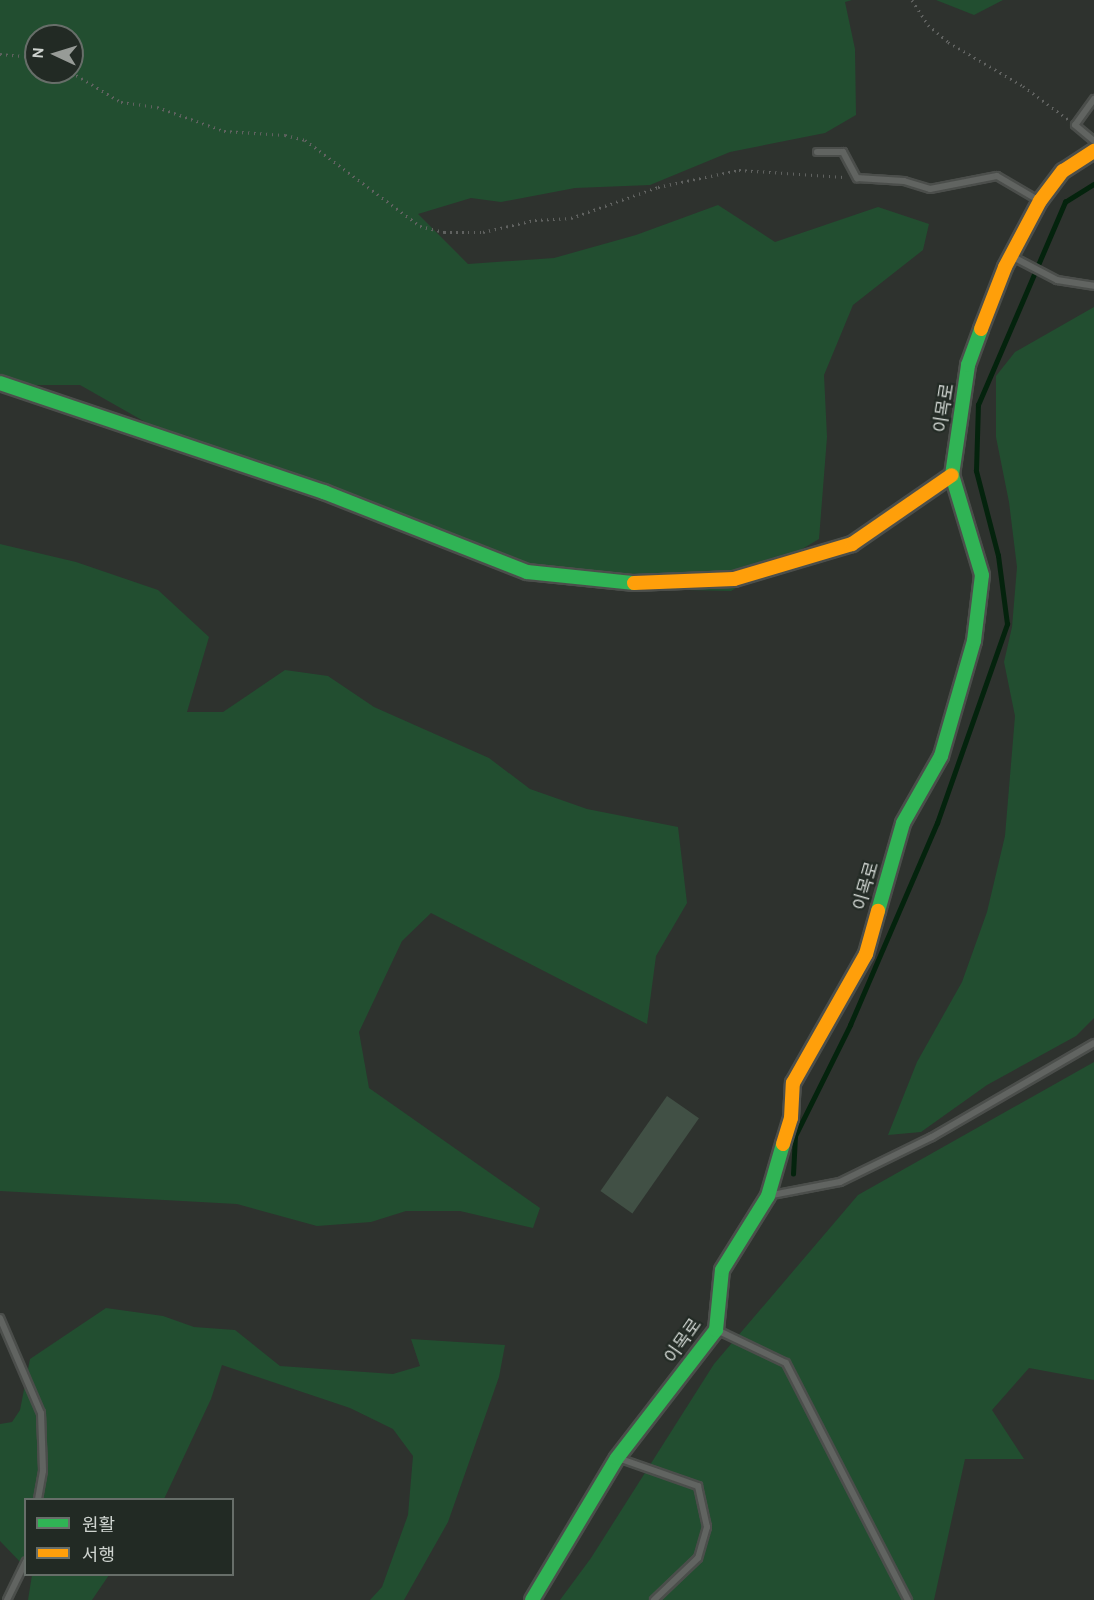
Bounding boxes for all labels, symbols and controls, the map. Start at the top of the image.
north arrow [24,24,84,84]
text: N [28,46,47,59]
street label: 이목로 [929,382,959,434]
street label: 이목로 [849,859,883,913]
street label: 이목로 [660,1314,706,1368]
legend [24,1498,234,1576]
text: 원활 [82,1514,115,1536]
text: 서행 [82,1544,115,1566]

